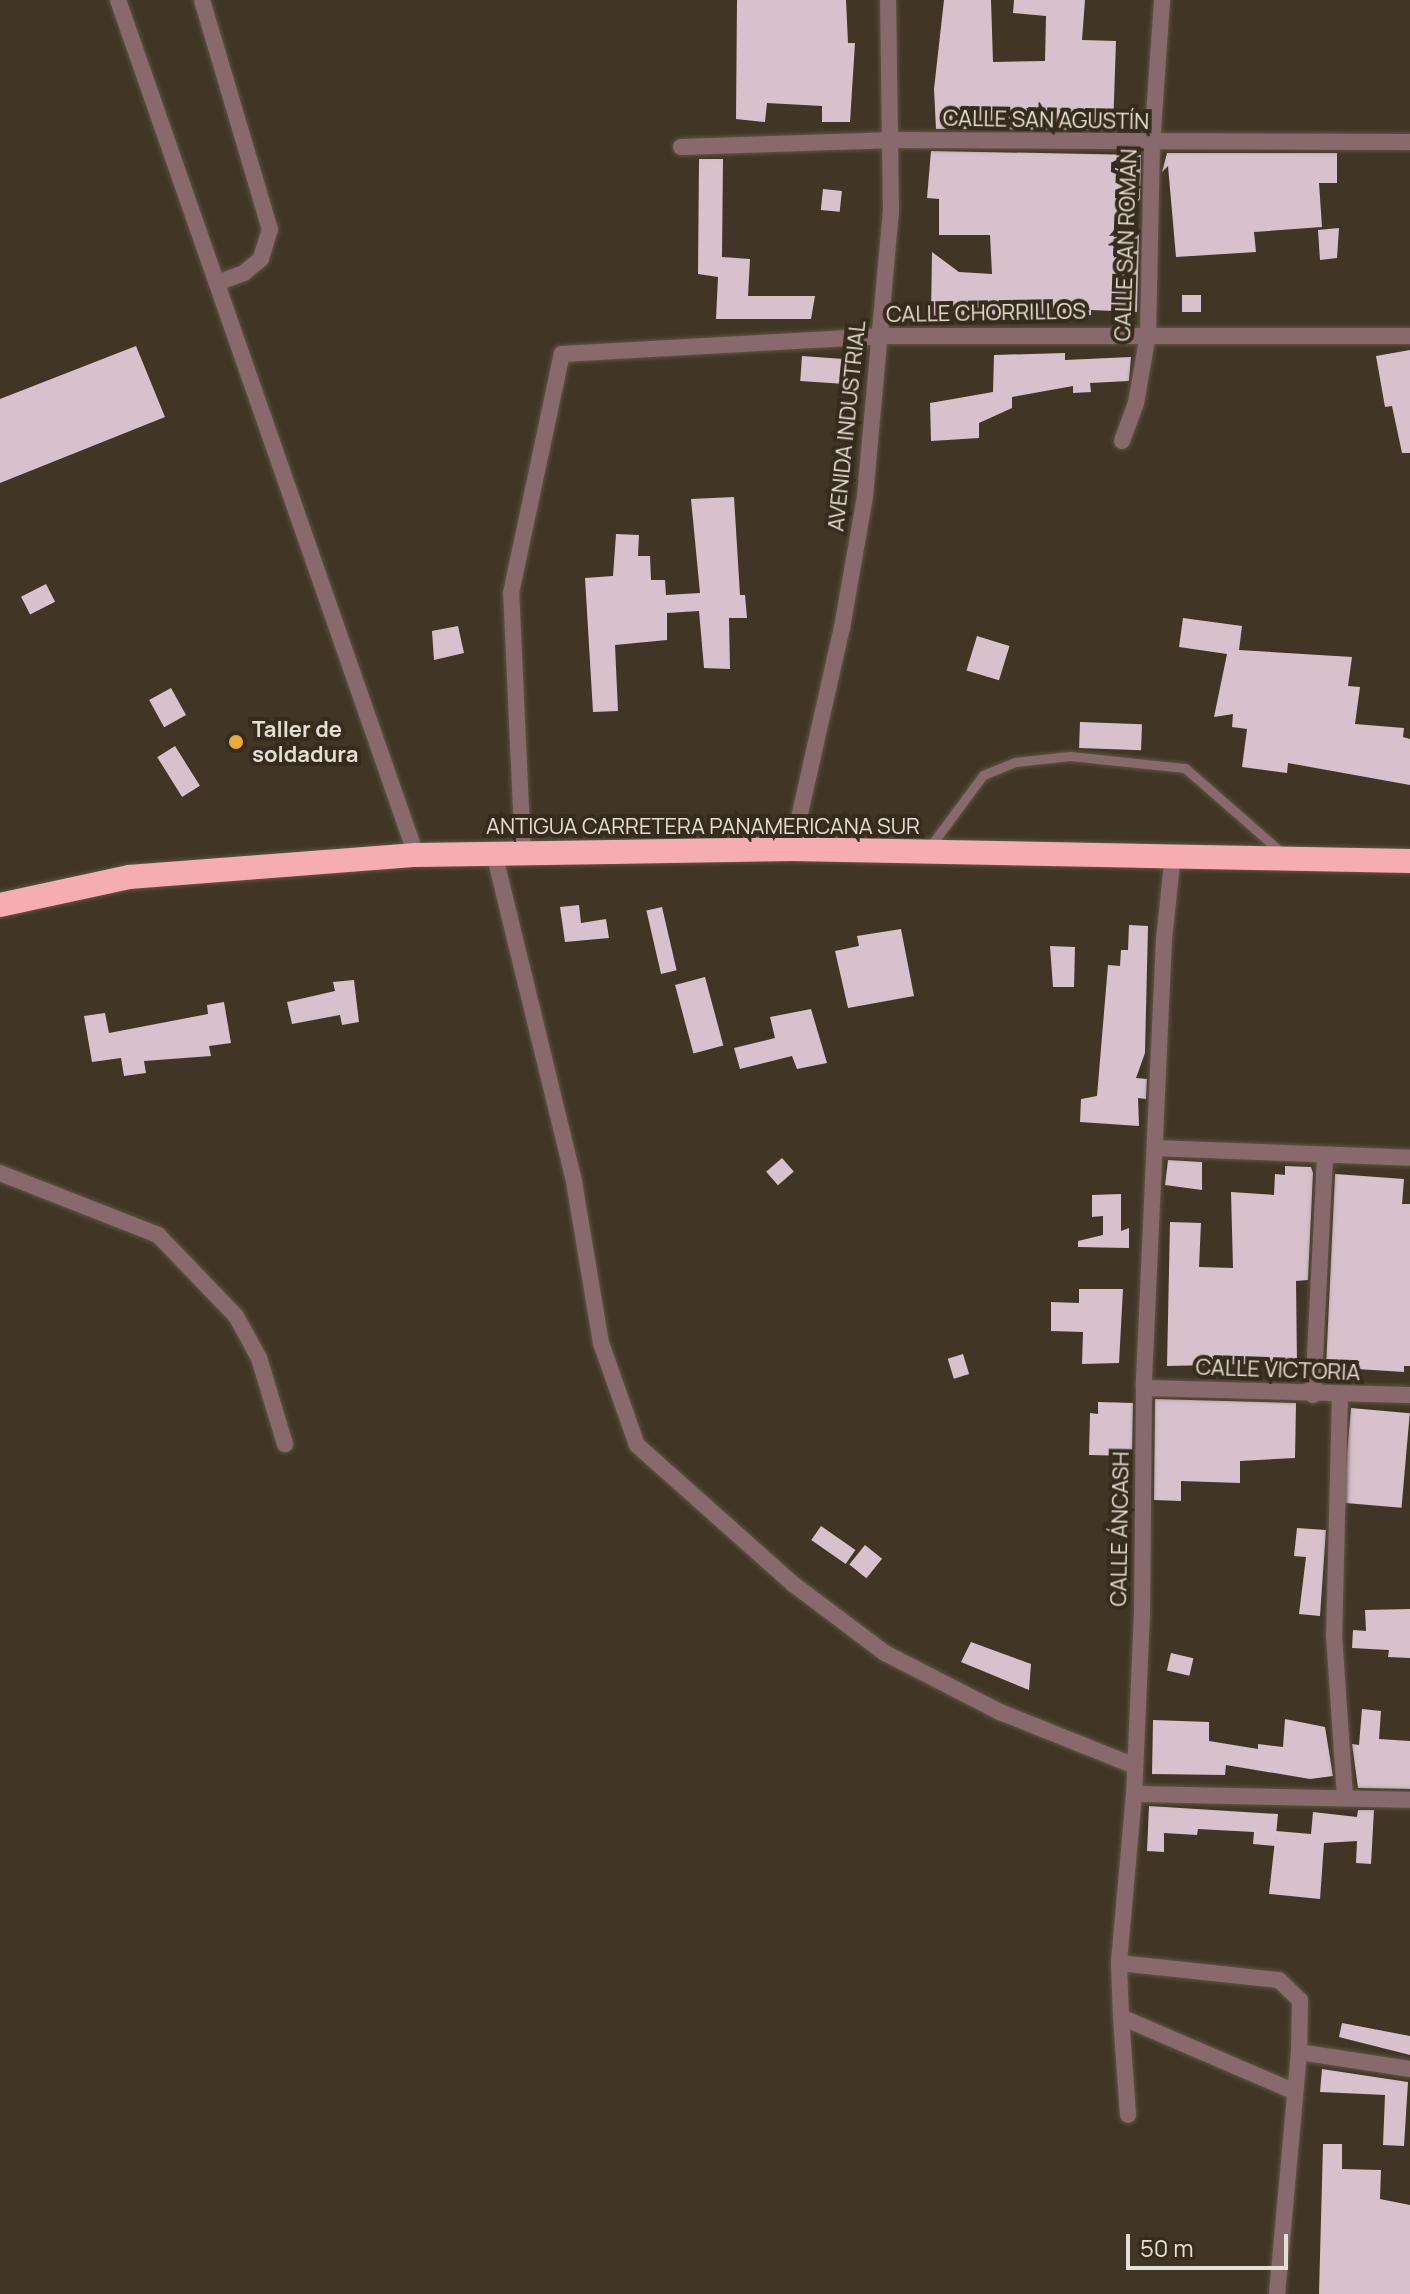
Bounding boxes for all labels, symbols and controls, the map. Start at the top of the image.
street label: CALLE SAN AGUSTÍN [943,105,1149,135]
street label: CALLE SAN ROMÁN [1109,148,1143,342]
street label: CALLE CHORRILLOS [886,298,1086,328]
street label: AVENIDA INDUSTRIAL [823,319,871,533]
place label: Taller de soldadura [252,716,358,768]
marker: Taller de soldadura [227,733,245,751]
street label: ANTIGUA CARRETERA PANAMERICANA SUR [486,814,920,840]
street label: CALLE VICTORIA [1195,1354,1361,1386]
street label: CALLE ÁNCASH [1105,1451,1135,1607]
scale bar [1130,2218,1292,2268]
text: 50 m [1140,2231,1194,2264]

